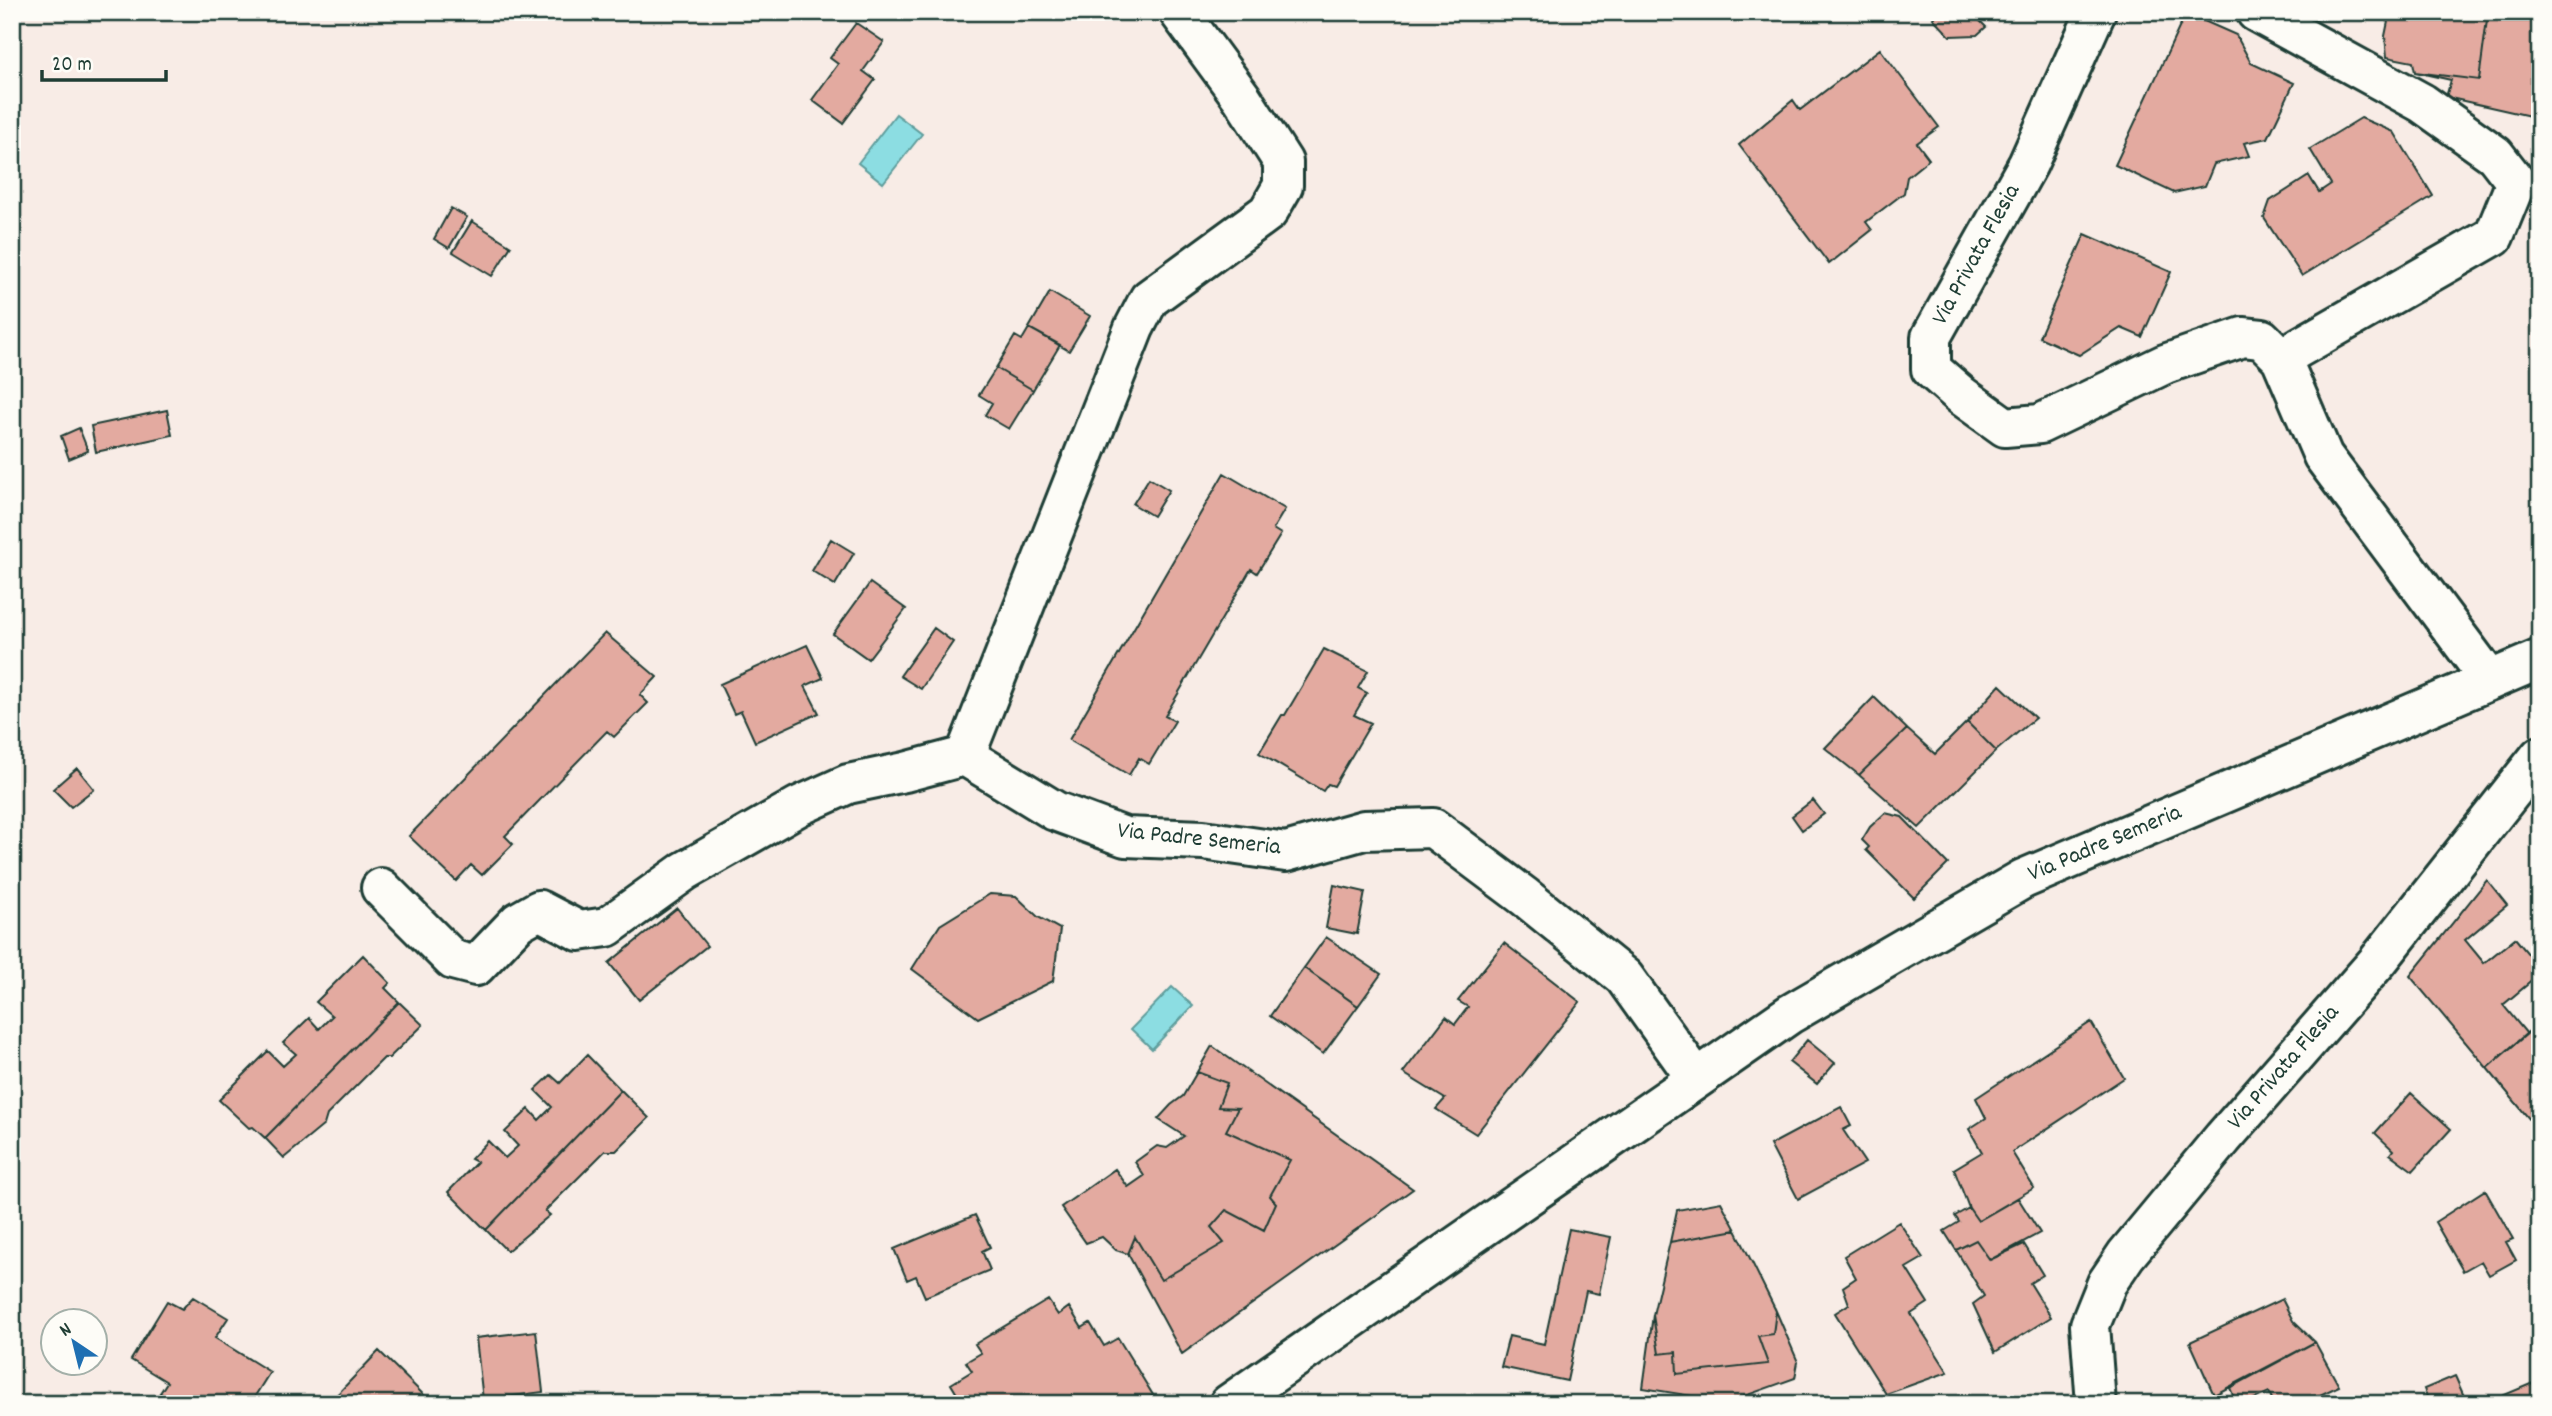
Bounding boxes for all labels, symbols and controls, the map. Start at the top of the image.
scale bar [42,38,166,82]
text: 20 m [52,51,92,81]
street label: Via Privata Flesia [1924,178,2030,332]
street label: Via Padre Semeria [2023,796,2188,892]
street label: Via Padre Semeria [1116,815,1283,866]
street label: Via Privata Flesia [2220,997,2349,1138]
north arrow [38,1308,108,1378]
text: N [55,1317,78,1345]

